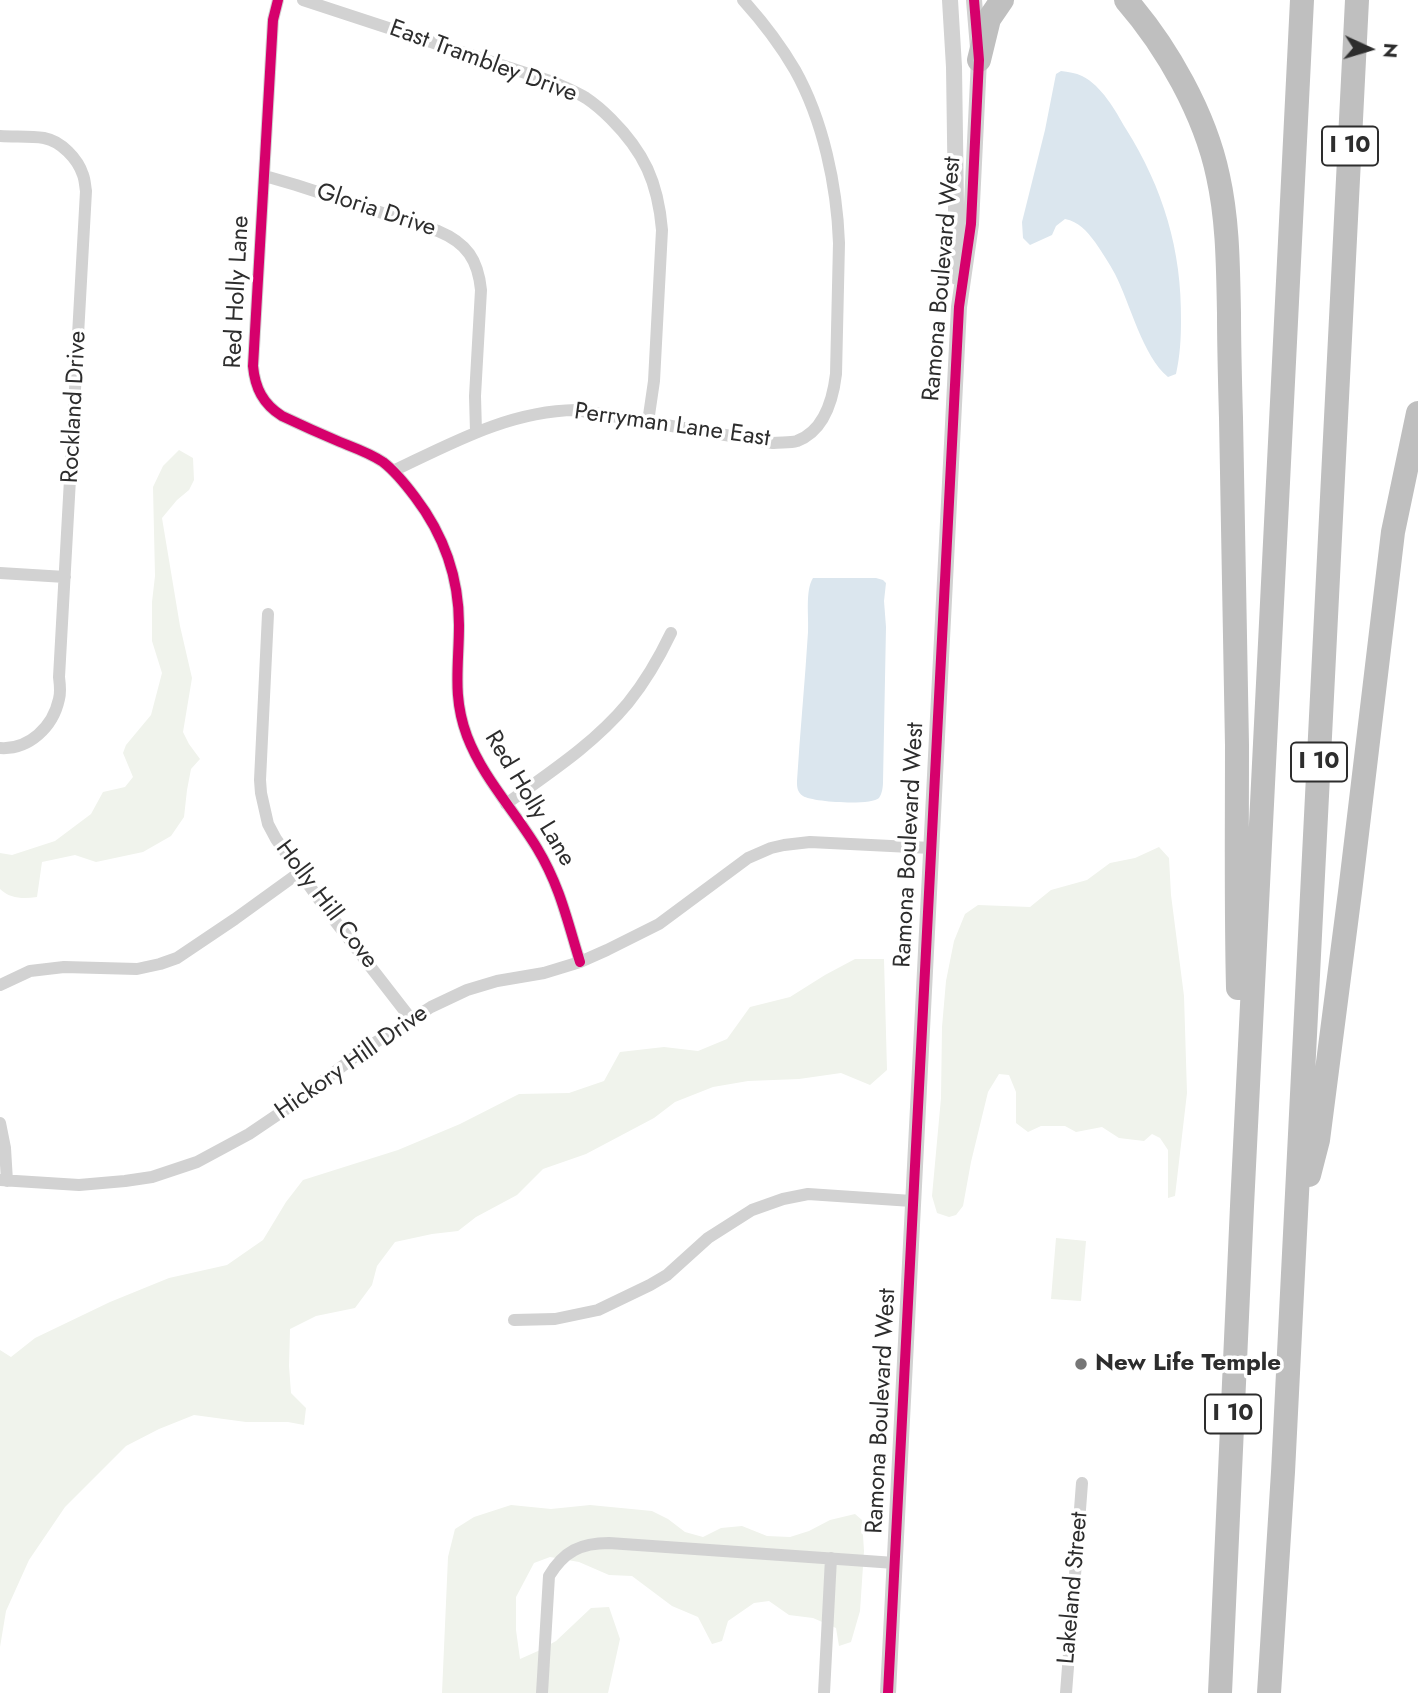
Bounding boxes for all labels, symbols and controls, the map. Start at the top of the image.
north arrow [1334,14,1404,84]
street label: East Trambley Drive [385,15,581,109]
text: N [1376,42,1404,59]
road number: I 10 [1322,127,1378,166]
street label: Ramona Boulevard West [918,155,968,403]
street label: Gloria Drive [313,178,439,244]
street label: Red Holly Lane [220,215,256,369]
street label: Rockland Drive [57,330,93,484]
street label: Perryman Lane East [572,398,772,454]
street label: Ramona Boulevard West [889,722,931,968]
street label: Red Holly Lane [477,726,581,872]
road number: I 10 [1291,742,1347,782]
street label: Holly Hill Cove [269,835,383,975]
street label: Hickory Hill Drive [270,1000,434,1126]
street label: Ramona Boulevard West [861,1288,903,1534]
place label: New Life Temple [1095,1350,1281,1378]
marker: New Life Temple [1073,1356,1089,1372]
road number: I 10 [1205,1394,1261,1434]
street label: Lakeland Street [1053,1511,1095,1665]

